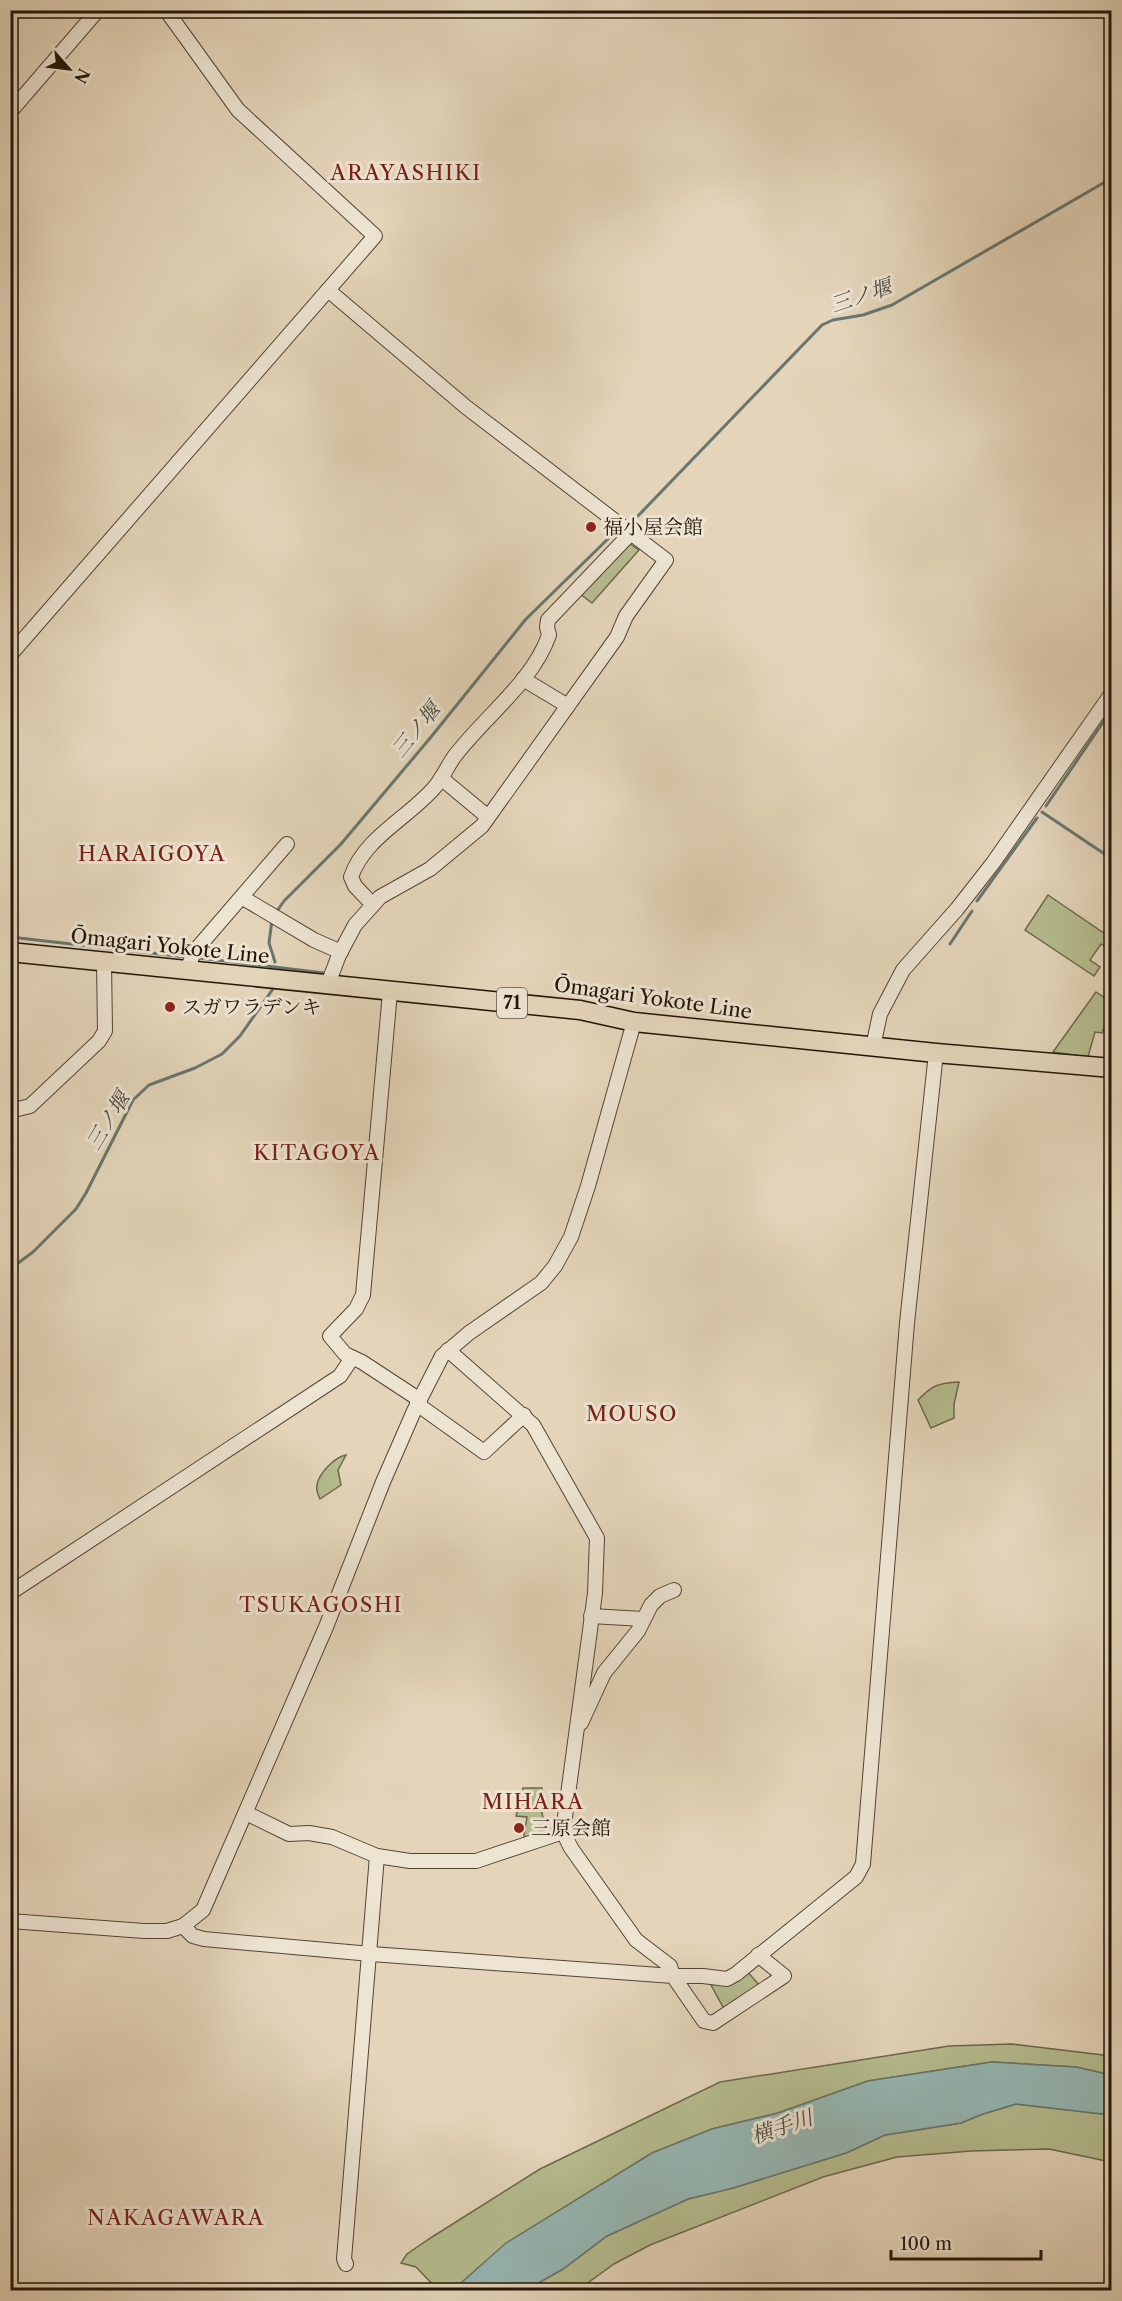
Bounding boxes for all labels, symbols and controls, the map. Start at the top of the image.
north arrow [39,39,99,99]
text: N [70,65,94,87]
district label: ARAYASHIKI [329,160,482,185]
water label: 三ノ堰 [827,272,898,318]
place label: 福小屋会館 [603,515,703,539]
marker: 福小屋会館 [584,520,598,534]
water label: 三ノ堰 [386,694,448,762]
district label: HARAIGOYA [78,841,226,866]
street label: Ōmagari Yokote Line [69,923,271,968]
street label: Ōmagari Yokote Line [552,971,754,1024]
road number: 71 [497,988,527,1018]
place label: スガワラデンキ [182,995,322,1019]
marker: スガワラデンキ [163,1000,177,1014]
water label: 三ノ堰 [81,1084,137,1154]
district label: KITAGOYA [253,1140,381,1165]
district label: MOUSO [586,1401,678,1426]
district label: TSUKAGOSHI [239,1592,403,1617]
district label: MIHARA [482,1789,584,1814]
place label: 三原会館 [531,1816,611,1840]
marker: 三原会館 [512,1821,526,1835]
water label: 横手川 [748,2104,818,2149]
district label: NAKAGAWARA [87,2205,265,2230]
scale bar [891,2223,1041,2261]
text: 100 m [900,2233,952,2255]

